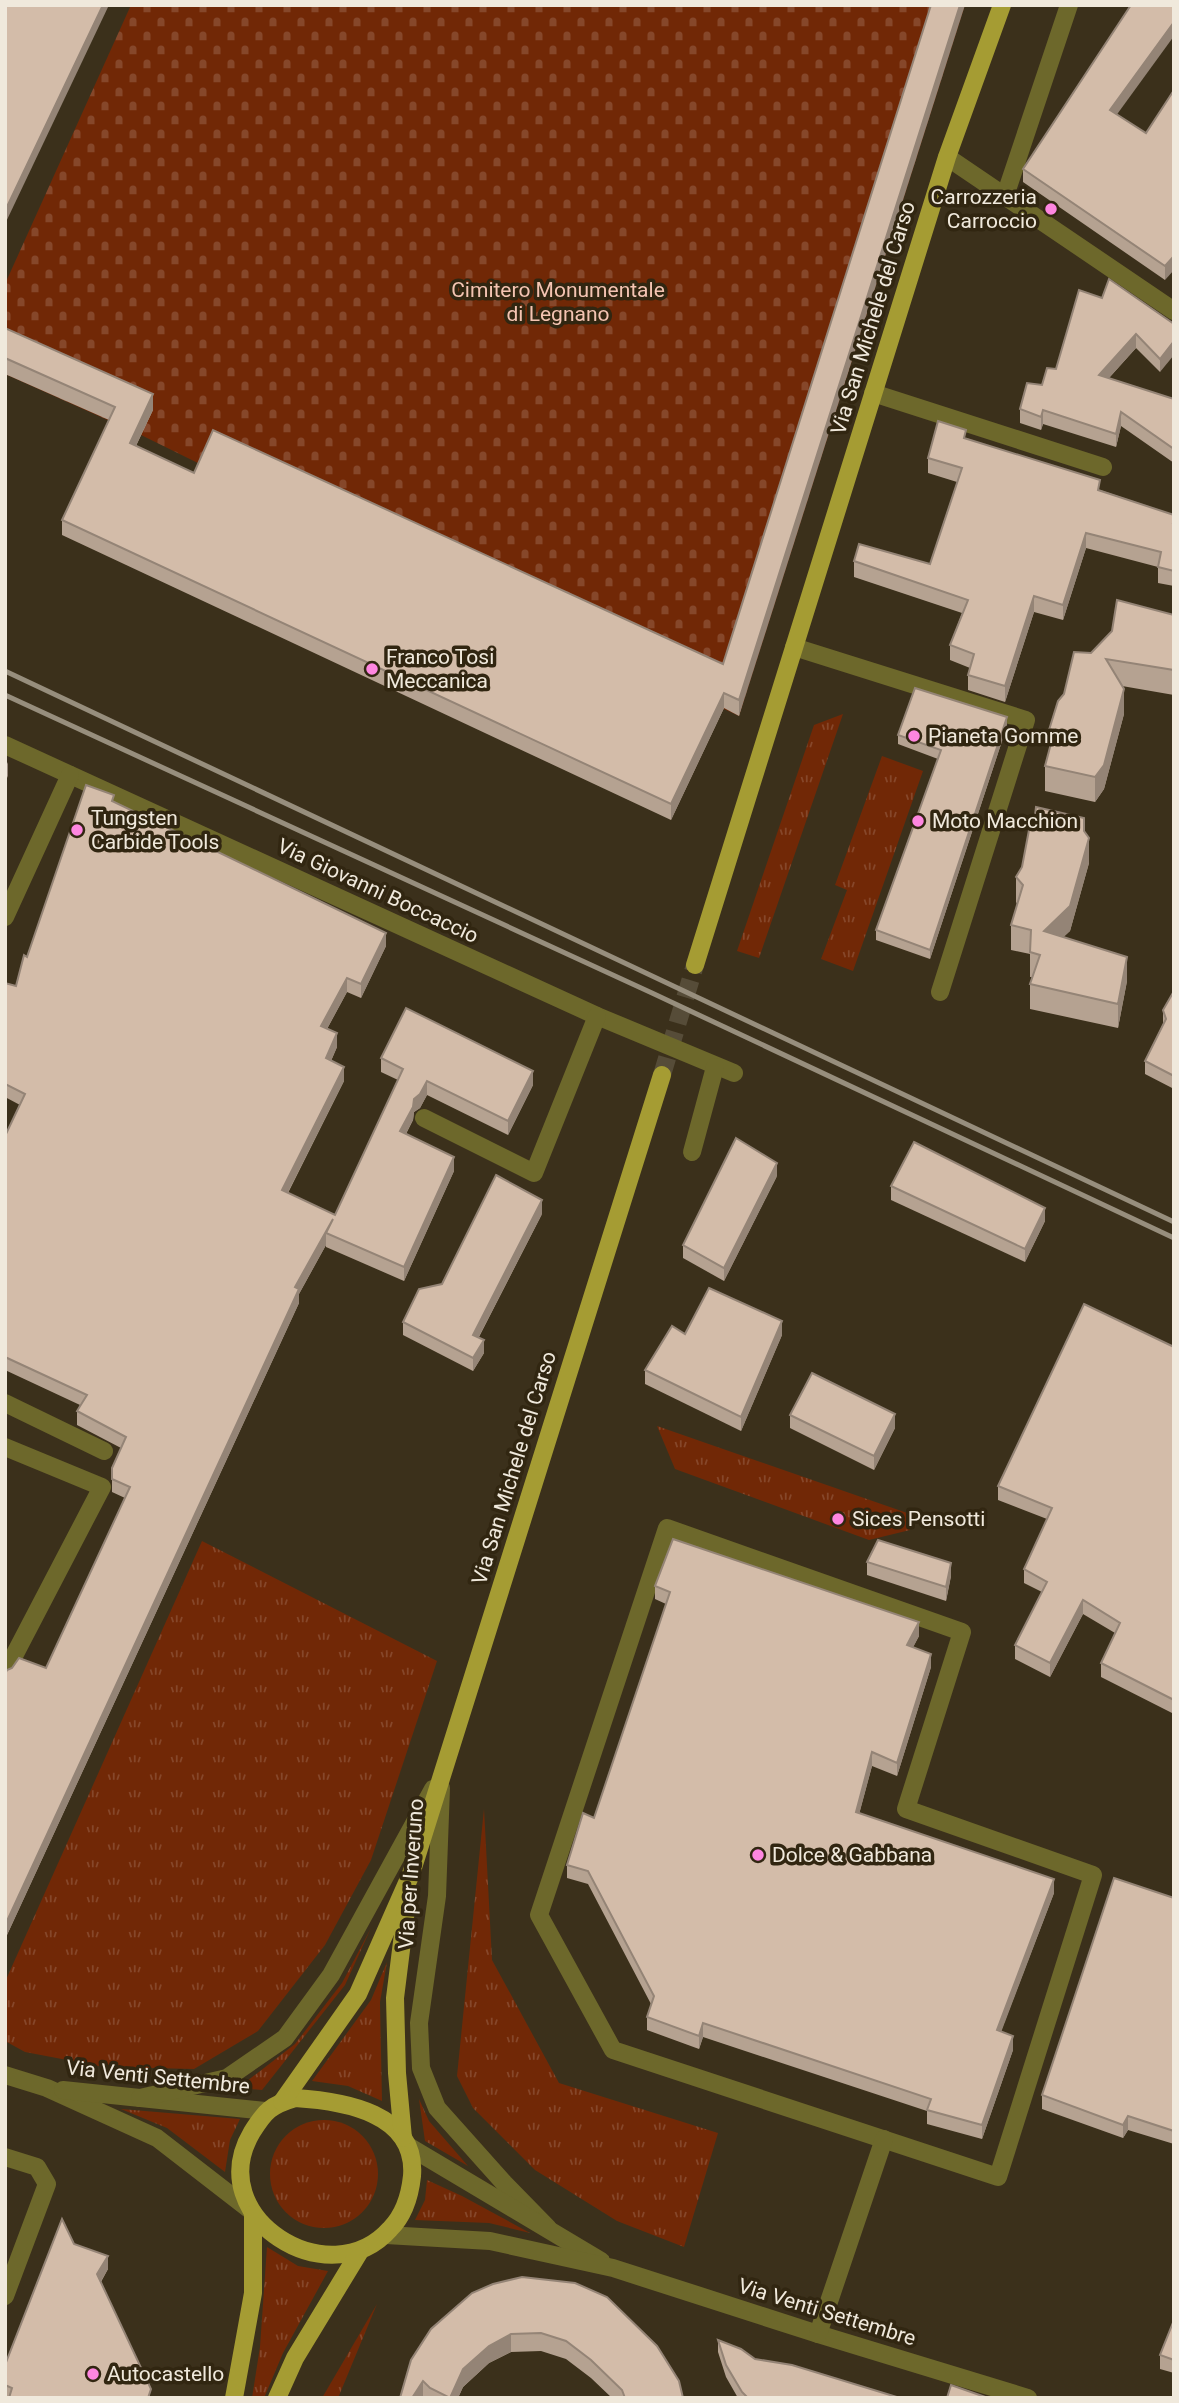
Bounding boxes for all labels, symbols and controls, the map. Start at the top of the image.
place label: Carrozzeria Carroccio [931,185,1037,233]
street label: Via San Michele del Carso [826,198,920,438]
marker: Carrozzeria Carroccio [1043,201,1059,217]
park label: Cimitero Monumentale di Legnano [451,278,665,326]
place label: Franco Tosi Meccanica [386,645,494,693]
marker: Franco Tosi Meccanica [364,661,380,677]
place label: Pianeta Gomme [928,724,1078,748]
marker: Pianeta Gomme [906,728,922,744]
place label: Tungsten Carbide Tools [91,806,219,854]
place label: Moto Macchion [932,809,1078,833]
marker: Moto Macchion [910,813,926,829]
marker: Tungsten Carbide Tools [69,822,85,838]
street label: Via Giovanni Boccaccio [274,834,482,948]
street label: Via San Michele del Carso [467,1348,561,1588]
place label: Sices Pensotti [852,1507,985,1531]
marker: Sices Pensotti [830,1511,846,1527]
street label: Via per Inveruno [394,1798,428,1950]
place label: Dolce & Gabbana [772,1843,932,1867]
marker: Dolce & Gabbana [750,1847,766,1863]
street label: Via Venti Settembre [65,2055,251,2099]
street label: Via Venti Settembre [735,2274,919,2350]
place label: Autocastello [107,2362,224,2386]
marker: Autocastello [85,2366,101,2382]

